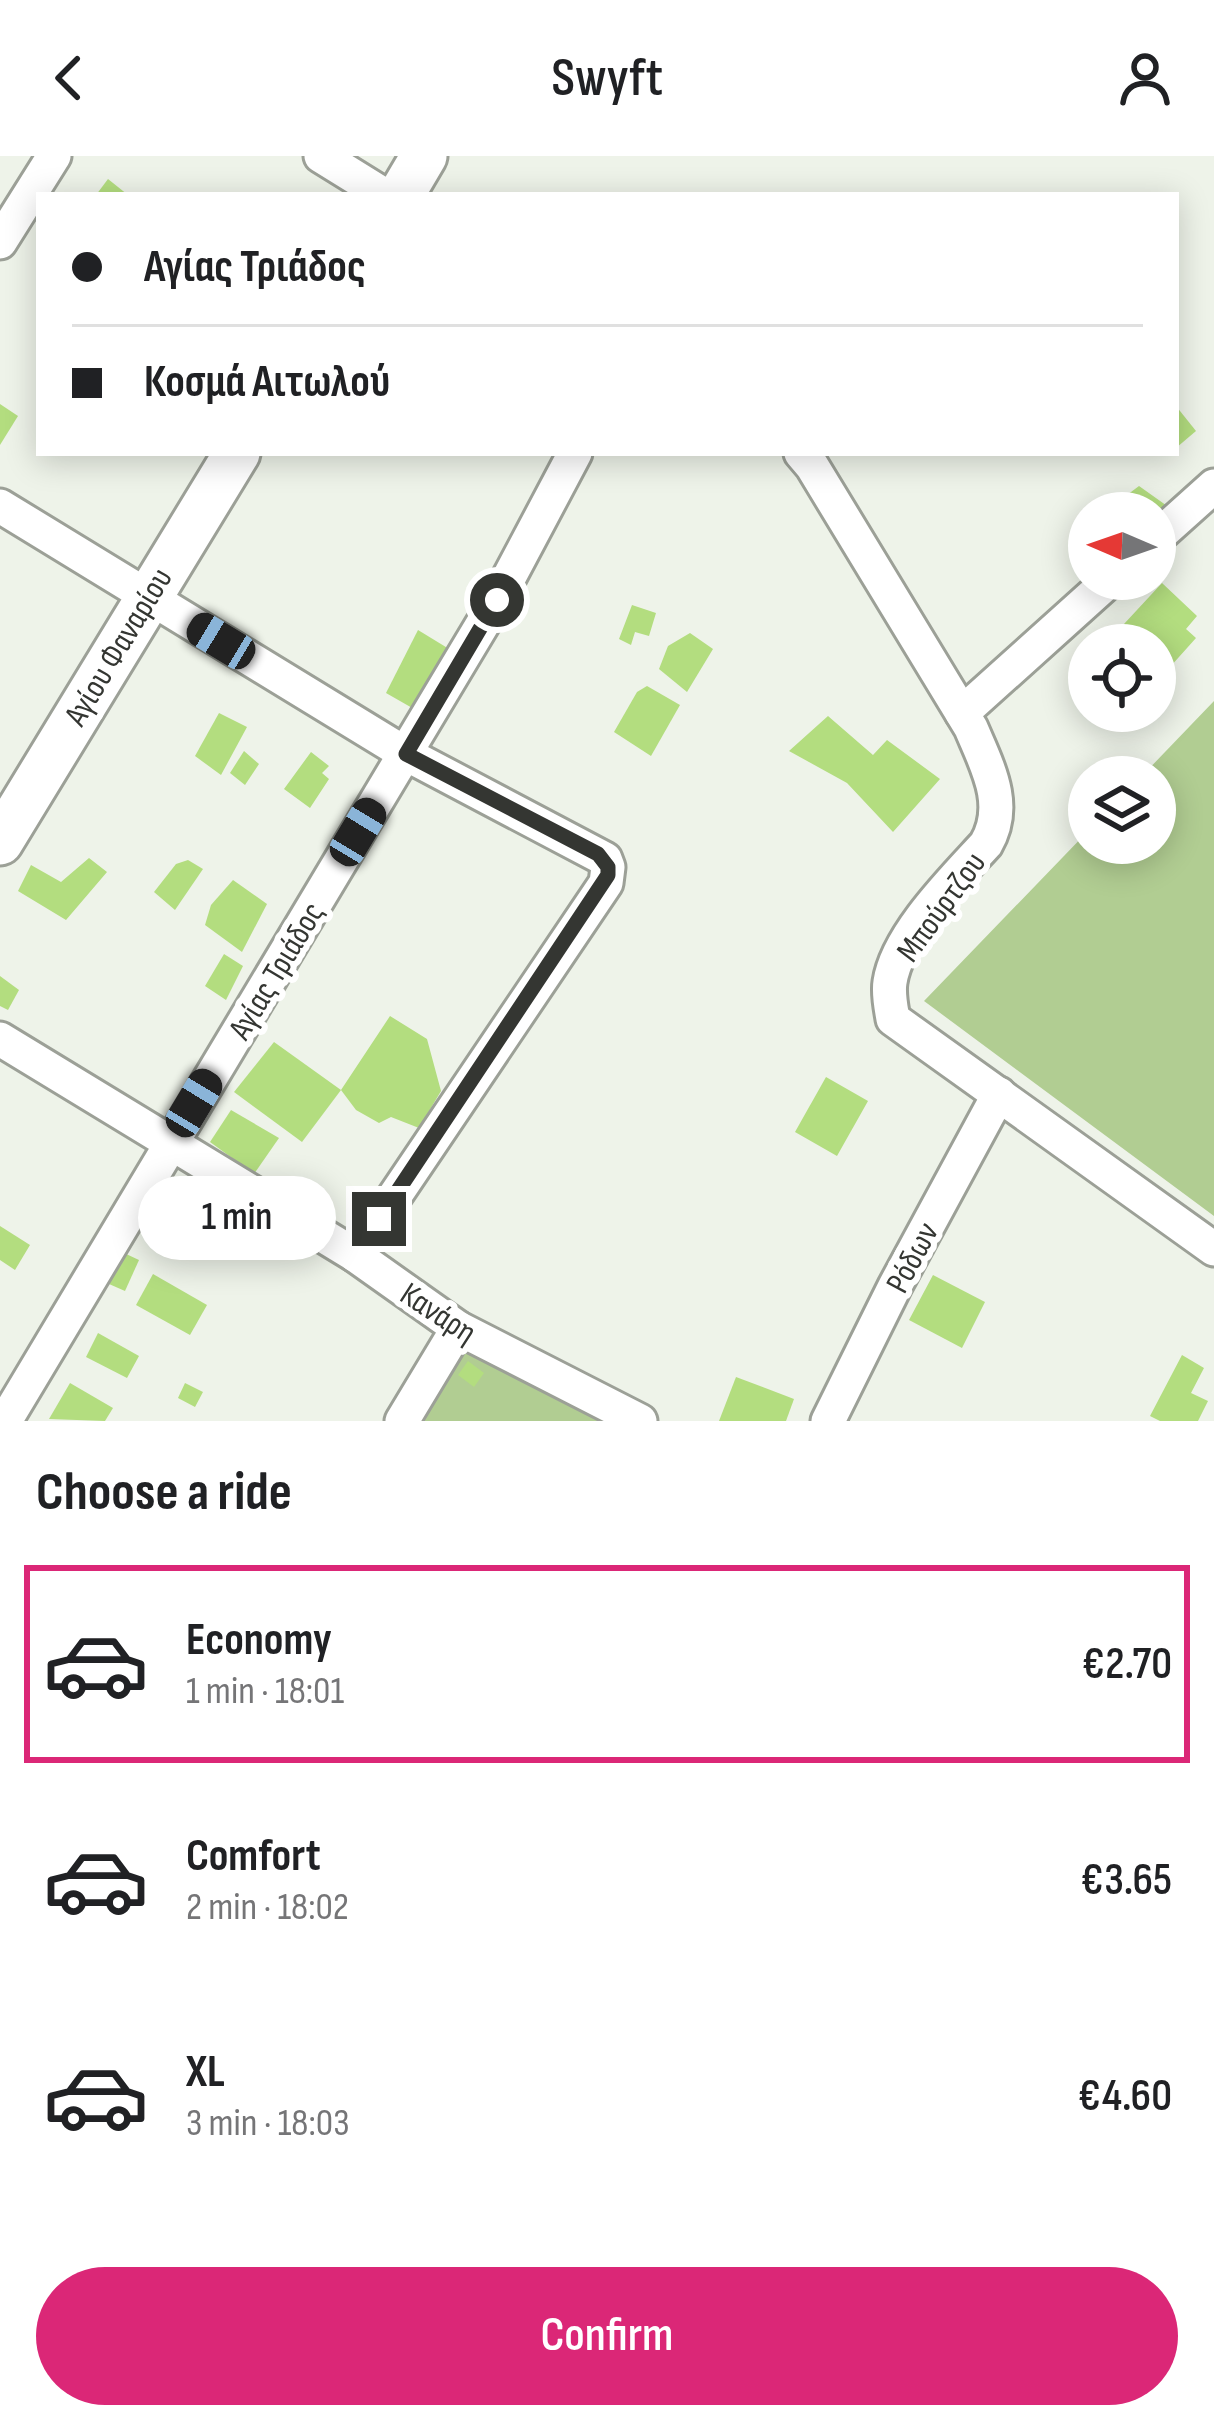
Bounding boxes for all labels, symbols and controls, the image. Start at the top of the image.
icon: back [36,45,102,111]
icon: person [1112,45,1178,111]
text: Swyft [551,46,663,111]
text: Αγίας Τριάδος [144,240,366,295]
text: Κοσμά Αιτωλού [144,355,390,410]
north arrow [1068,492,1176,600]
map controls [1068,492,1176,864]
street label: Αγίου Φαναρίου [55,561,181,734]
route start [470,573,524,627]
car [181,607,261,675]
button: locate [1068,624,1176,732]
button: layers [1068,756,1176,864]
car [324,792,392,872]
street label: Μπούρτζου [888,844,995,970]
street label: Αγίας Τριάδος [220,895,333,1048]
car [160,1063,228,1143]
callout: 1 min [139,1177,337,1261]
route end [352,1192,406,1246]
text: 1 min [202,1194,272,1241]
street label: Ρόδων [878,1216,948,1300]
street label: Κανάρη [392,1274,483,1353]
text: Choose a ride [36,1460,292,1525]
icon: car [42,1610,150,1718]
text: Economy [186,1613,332,1668]
text: €2.70 [1082,1637,1172,1692]
text: 1 min · 18:01 [186,1668,344,1715]
icon: car [42,1826,150,1934]
text: Comfort [186,1829,321,1884]
text: €3.65 [1081,1853,1172,1908]
text: 2 min · 18:02 [186,1884,349,1931]
icon: car [42,2042,150,2150]
text: XL [186,2045,225,2100]
text: €4.60 [1078,2069,1172,2124]
text: 3 min · 18:03 [186,2100,350,2147]
button: Confirm [36,2267,1178,2405]

